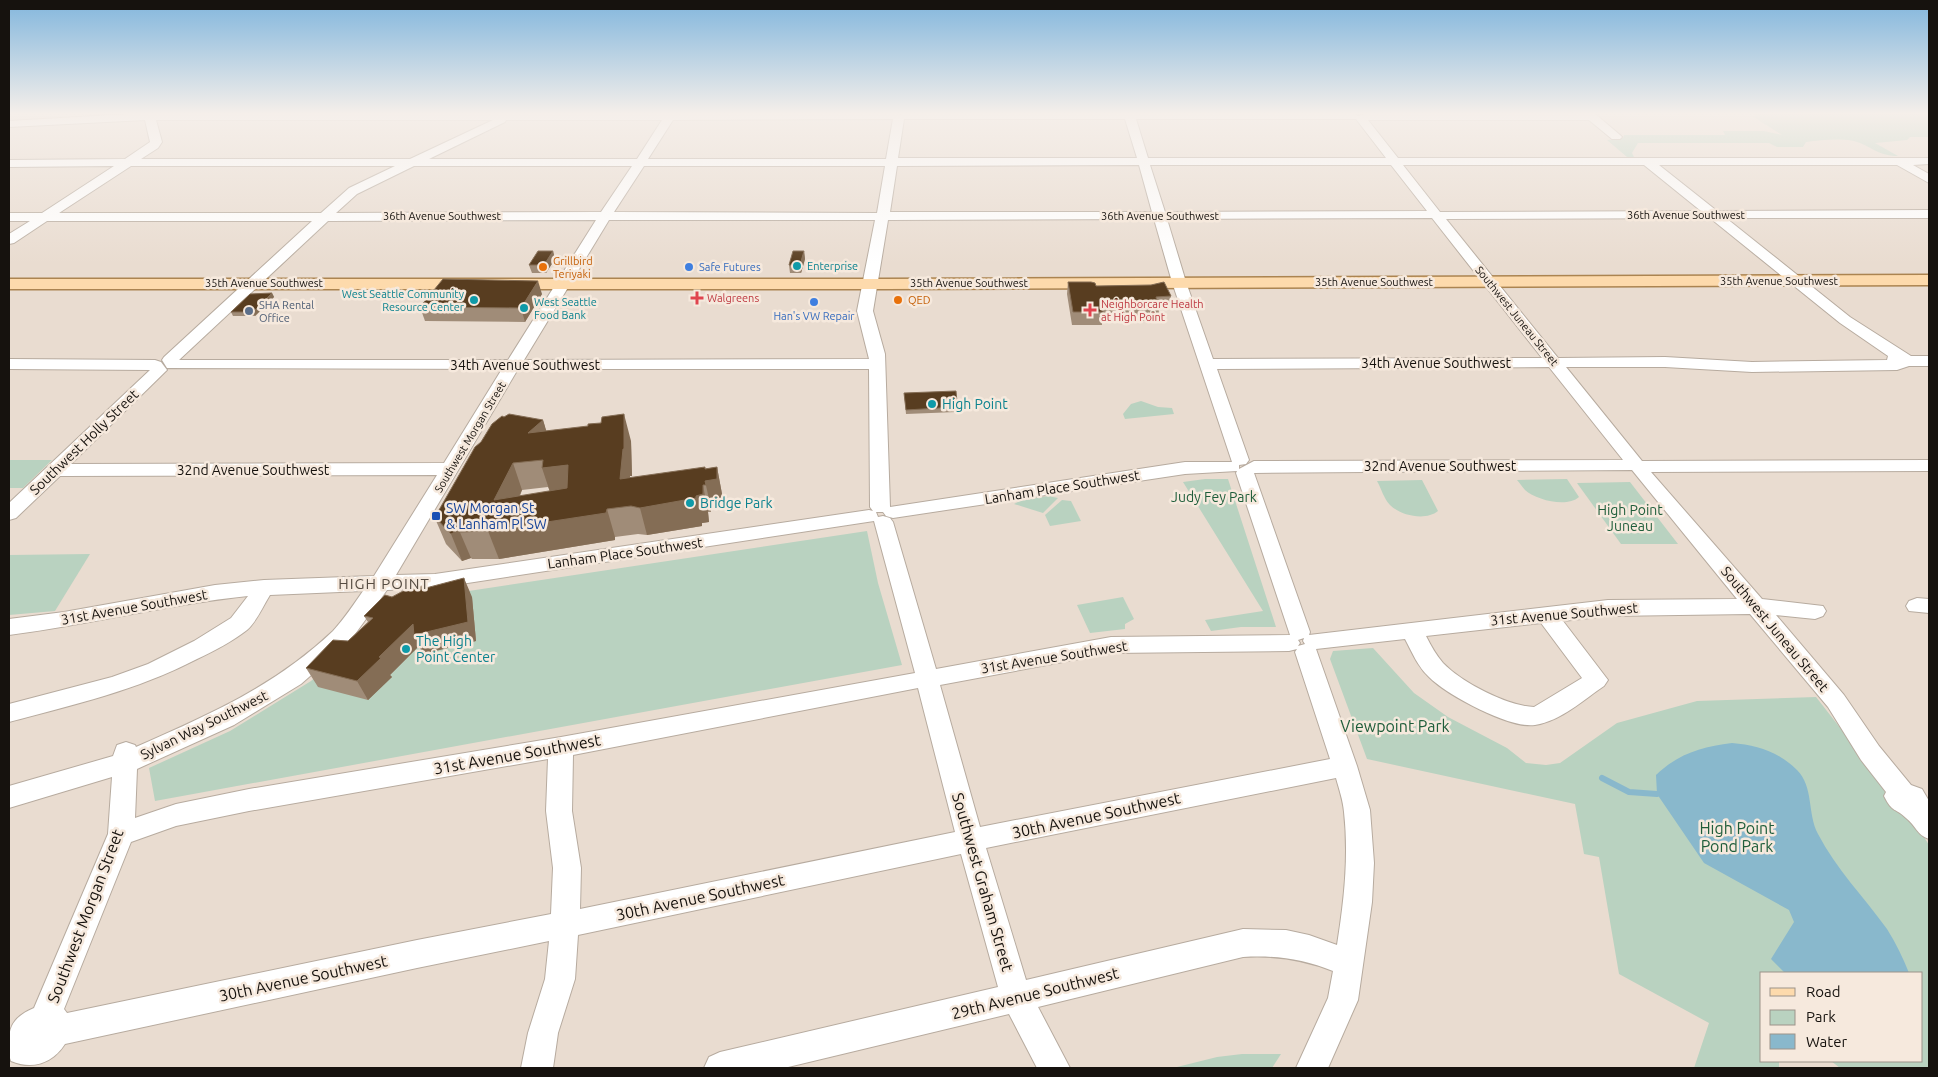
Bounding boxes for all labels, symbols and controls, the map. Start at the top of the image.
street label: 36th Avenue Southwest [1627,209,1746,221]
street label: 36th Avenue Southwest [383,210,502,222]
street label: 36th Avenue Southwest [1101,210,1220,222]
place label: Grillbird Teriyaki [553,255,593,280]
marker: Enterprise [791,260,803,272]
place label: Enterprise [807,260,858,272]
marker: Grillbird Teriyaki [537,261,549,273]
marker: Safe Futures [683,261,695,273]
place label: Safe Futures [699,261,761,273]
street label: Southwest Juneau Street [1473,264,1561,369]
street label: 35th Avenue Southwest [1720,275,1839,287]
street label: 35th Avenue Southwest [1315,276,1434,288]
street label: 35th Avenue Southwest [205,277,324,289]
street label: 35th Avenue Southwest [910,277,1029,289]
place label: West Seattle Community Resource Center [342,288,465,313]
marker: Walgreens [691,292,703,304]
place label: Walgreens [707,292,759,304]
marker: West Seattle Community Resource Center [468,294,480,306]
marker: QED [892,294,904,306]
place label: QED [908,294,931,306]
place label: West Seattle Food Bank [534,296,597,321]
marker: Han's VW Repair [808,296,820,308]
place label: Neighborcare Health at High Point [1101,298,1204,323]
place label: SHA Rental Office [259,299,314,324]
marker: West Seattle Food Bank [518,302,530,314]
marker: Neighborcare Health at High Point [1083,303,1097,317]
marker: SHA Rental Office [243,305,255,317]
place label: Han's VW Repair [773,310,855,322]
street label: 34th Avenue Southwest [1361,355,1512,371]
street label: 34th Avenue Southwest [450,357,601,373]
street label: Southwest Morgan Street [432,379,508,494]
street label: Southwest Holly Street [26,386,142,498]
place label: High Point [942,396,1008,412]
marker: High Point [926,398,938,410]
street label: 32nd Avenue Southwest [1364,458,1517,474]
street label: 32nd Avenue Southwest [177,462,330,478]
street label: Lanham Place Southwest [983,467,1141,507]
park label: Judy Fey Park [1171,489,1257,505]
place label: Bridge Park [700,495,773,511]
marker: Bridge Park [684,497,696,509]
place label: SW Morgan St & Lanham Pl SW [446,500,547,532]
park label: High Point Juneau [1597,502,1663,534]
marker: SW Morgan St & Lanham Pl SW [430,510,442,522]
street label: Lanham Place Southwest [546,534,704,572]
street label: Southwest Juneau Street [1718,563,1832,695]
district label: HIGH POINT [338,575,430,592]
street label: 31st Avenue Southwest [60,586,209,628]
street label: 31st Avenue Southwest [1490,600,1639,628]
place label: The High Point Center [416,633,496,665]
street label: 31st Avenue Southwest [980,637,1129,676]
marker: The High Point Center [400,643,412,655]
street label: Sylvan Way Southwest [138,687,271,763]
park label: Viewpoint Park [1340,717,1450,735]
street label: 31st Avenue Southwest [432,730,603,778]
street label: 30th Avenue Southwest [1010,788,1182,842]
street label: Southwest Graham Street [949,791,1017,974]
park label: High Point Pond Park [1699,819,1775,855]
street label: Southwest Morgan Street [44,826,127,1005]
street label: 30th Avenue Southwest [614,870,786,924]
street label: 30th Avenue Southwest [217,951,389,1005]
street label: 29th Avenue Southwest [950,963,1121,1022]
legend [1760,972,1923,1062]
text: Road [1806,983,1841,1000]
text: Park [1806,1008,1836,1025]
text: Water [1806,1033,1847,1050]

